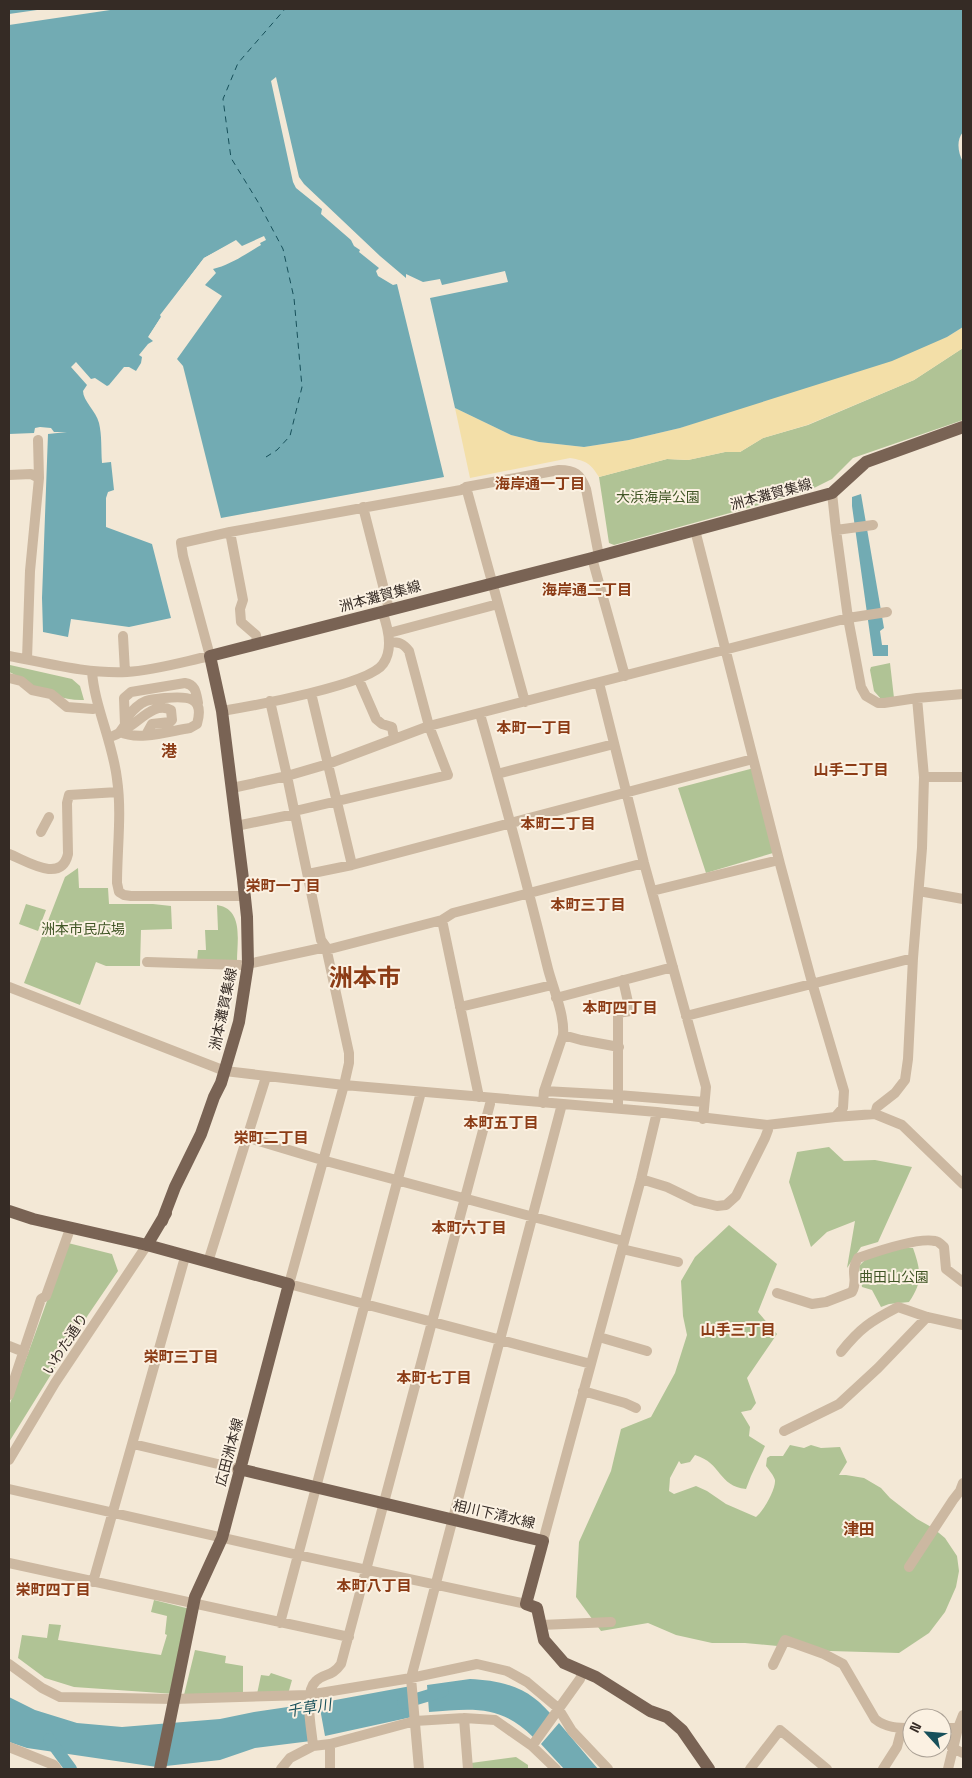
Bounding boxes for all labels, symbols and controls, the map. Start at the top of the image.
district label: 海岸通一丁目 [495,474,585,493]
street label: 洲本灘賀集線 [728,474,814,514]
park label: 大浜海岸公園 [616,488,700,506]
street label: 洲本灘賀集線 [337,576,423,616]
district label: 海岸通二丁目 [542,580,632,599]
district label: 本町一丁目 [496,718,572,737]
district label: 港 [161,741,177,762]
district label: 山手二丁目 [813,760,889,779]
district label: 本町二丁目 [520,814,596,833]
district label: 栄町一丁目 [245,876,321,895]
district label: 本町三丁目 [550,895,626,914]
park label: 洲本市民広場 [41,920,125,938]
district label: 洲本市 [329,962,401,993]
street label: 洲本灘賀集線 [205,966,241,1052]
district label: 本町四丁目 [582,998,658,1017]
district label: 本町五丁目 [463,1113,539,1132]
district label: 栄町二丁目 [233,1128,309,1147]
district label: 本町六丁目 [431,1218,507,1237]
park label: 曲田山公園 [859,1268,929,1286]
street label: いわた通り [38,1310,92,1378]
district label: 山手三丁目 [700,1320,776,1339]
district label: 栄町三丁目 [143,1347,219,1366]
district label: 本町七丁目 [396,1368,472,1387]
street label: 広田洲本線 [211,1416,247,1488]
street label: 相川下清水線 [451,1496,537,1532]
district label: 津田 [843,1519,875,1540]
district label: 本町八丁目 [336,1576,412,1595]
district label: 栄町四丁目 [15,1580,91,1599]
water label: 千草川 [285,1694,335,1720]
north arrow [902,1708,952,1758]
text: N [905,1719,925,1735]

